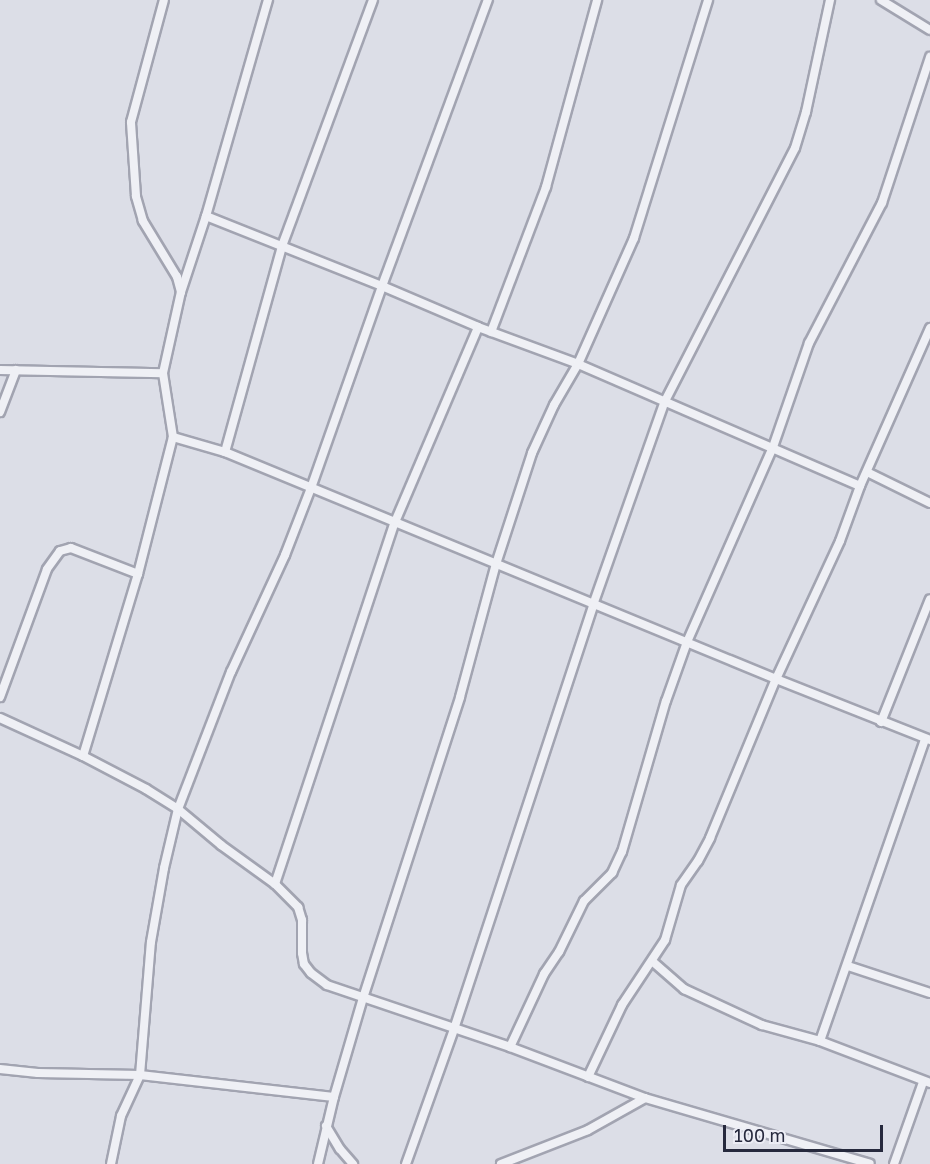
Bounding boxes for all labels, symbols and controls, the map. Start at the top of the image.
scale bar [726,1113,886,1151]
text: 100 m [734,1124,785,1146]

